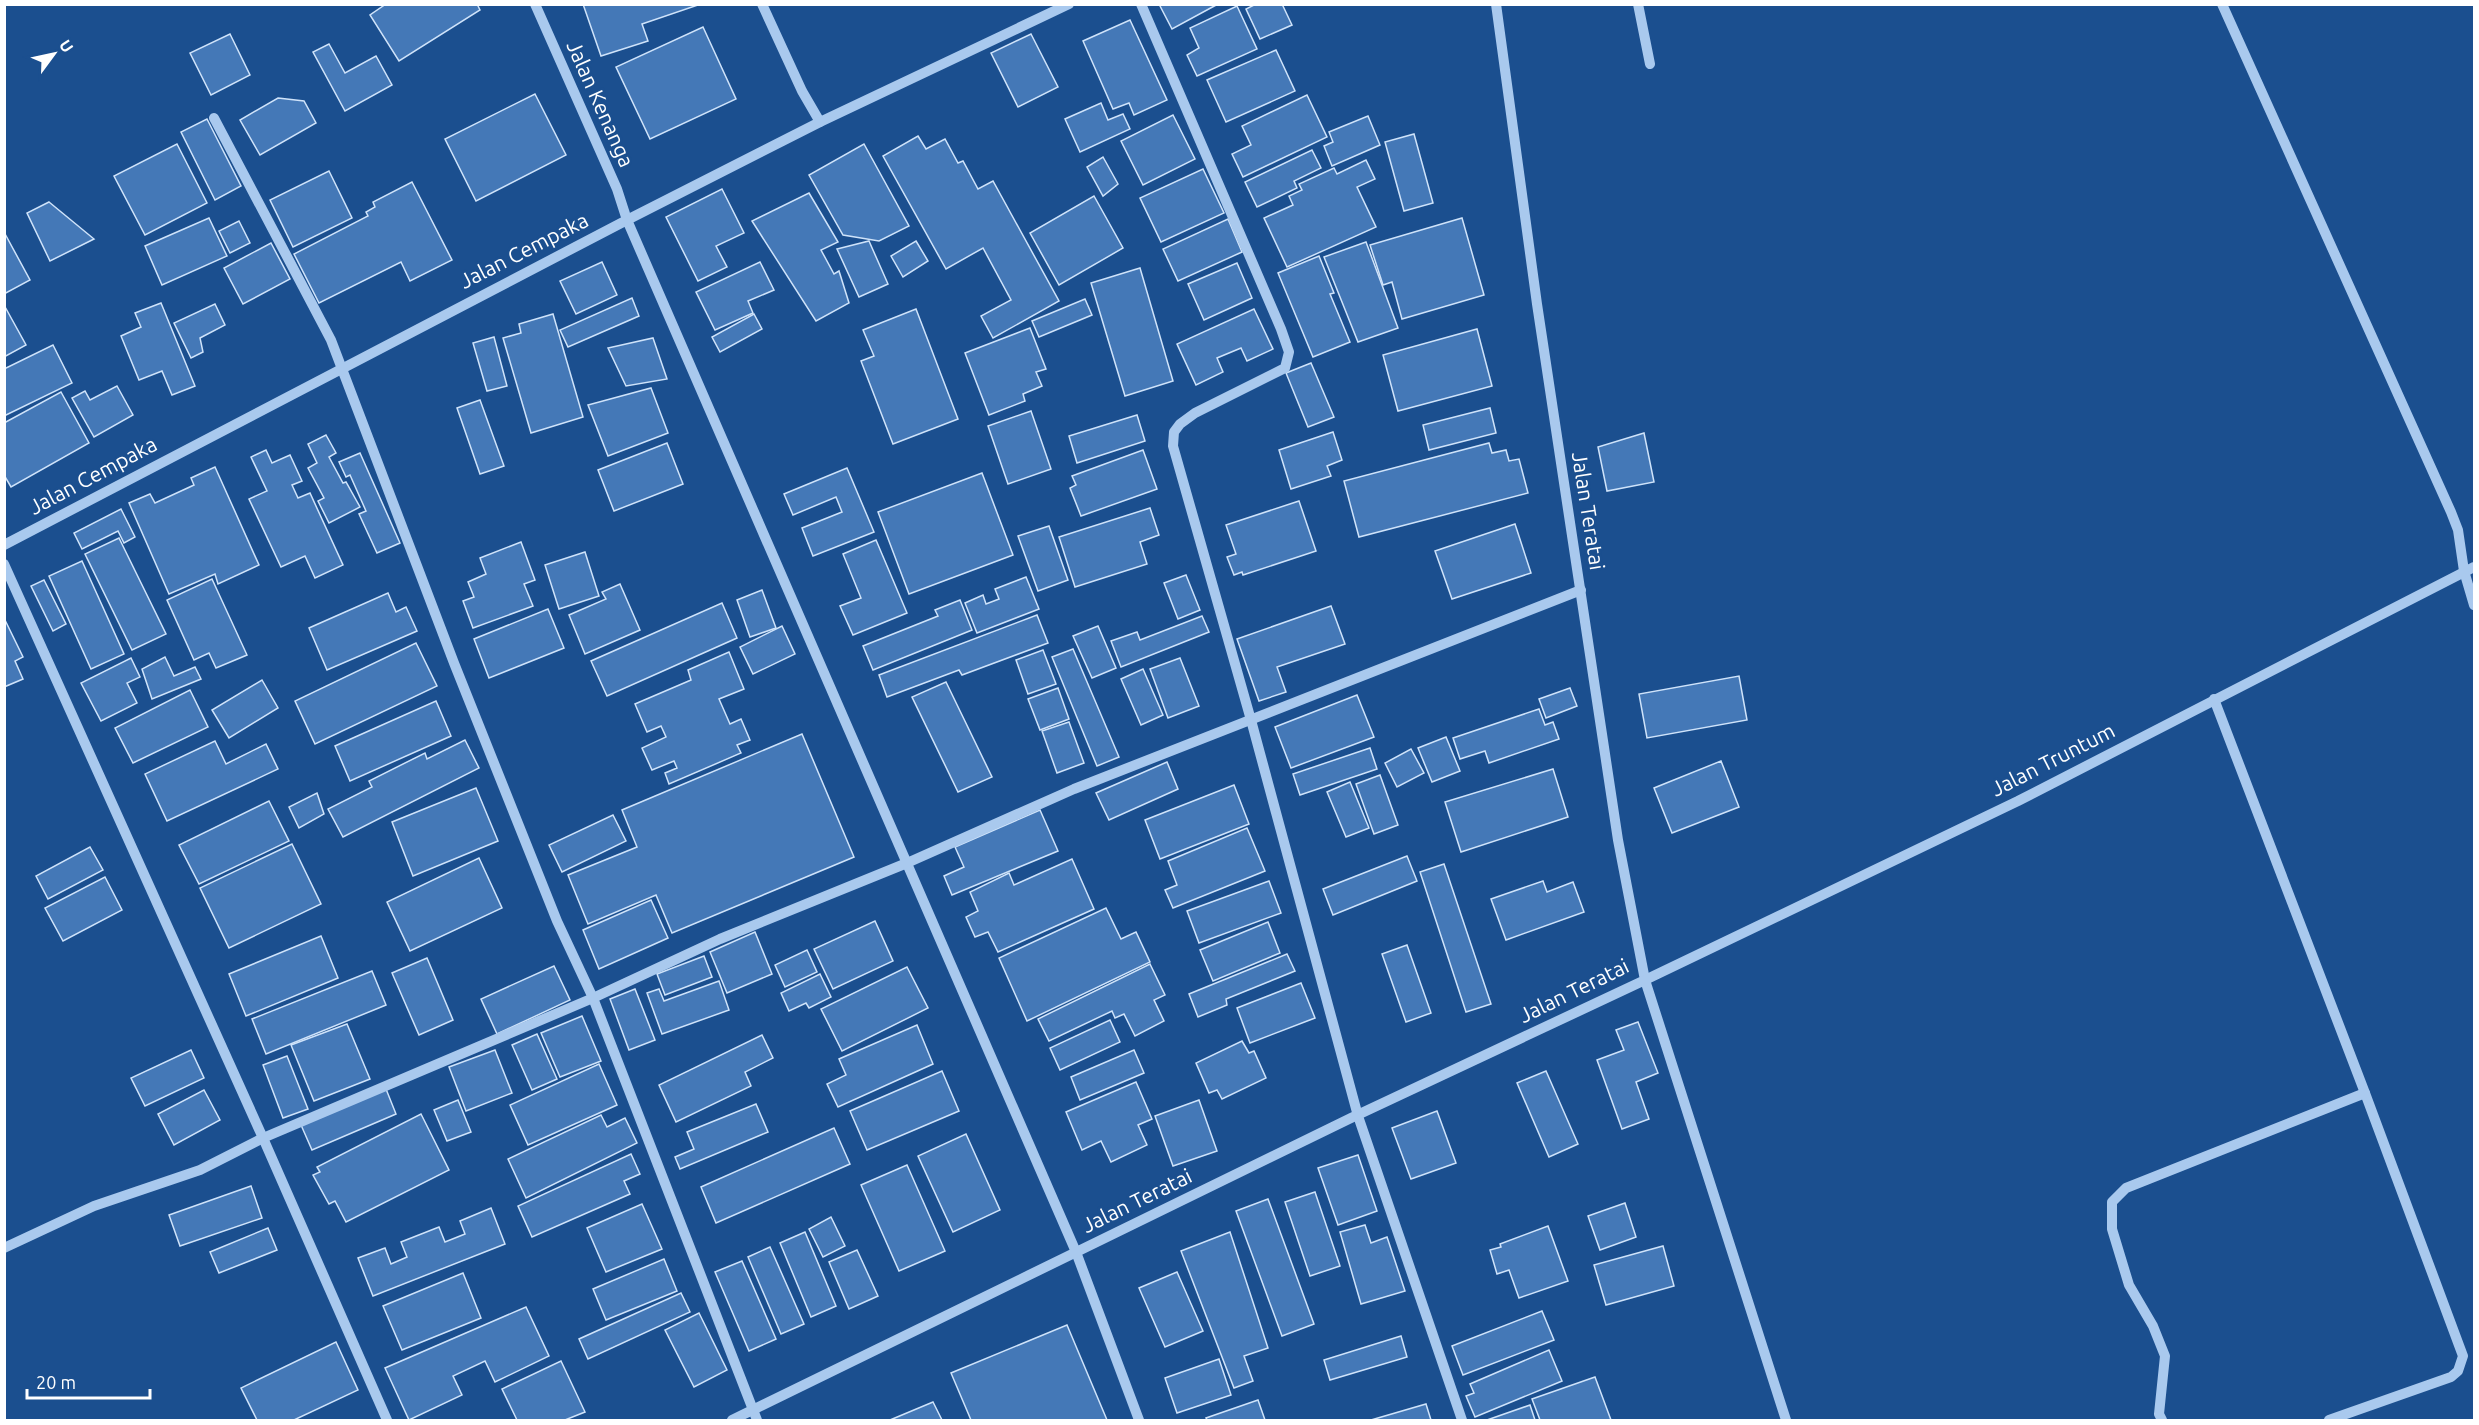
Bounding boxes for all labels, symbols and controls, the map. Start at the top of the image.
north arrow [24,24,84,84]
text: U [56,36,77,55]
street label: Jalan Kenanga [562,37,640,171]
street label: Jalan Cempaka [455,207,592,293]
street label: Jalan Cempaka [25,431,161,519]
street label: Jalan Teratai [1568,450,1610,572]
street label: Jalan Truntum [1987,718,2118,801]
street label: Jalan Teratai [1515,953,1632,1027]
street label: Jalan Teratai [1078,1163,1195,1237]
scale bar [27,1362,150,1400]
text: 20 m [36,1372,76,1392]

